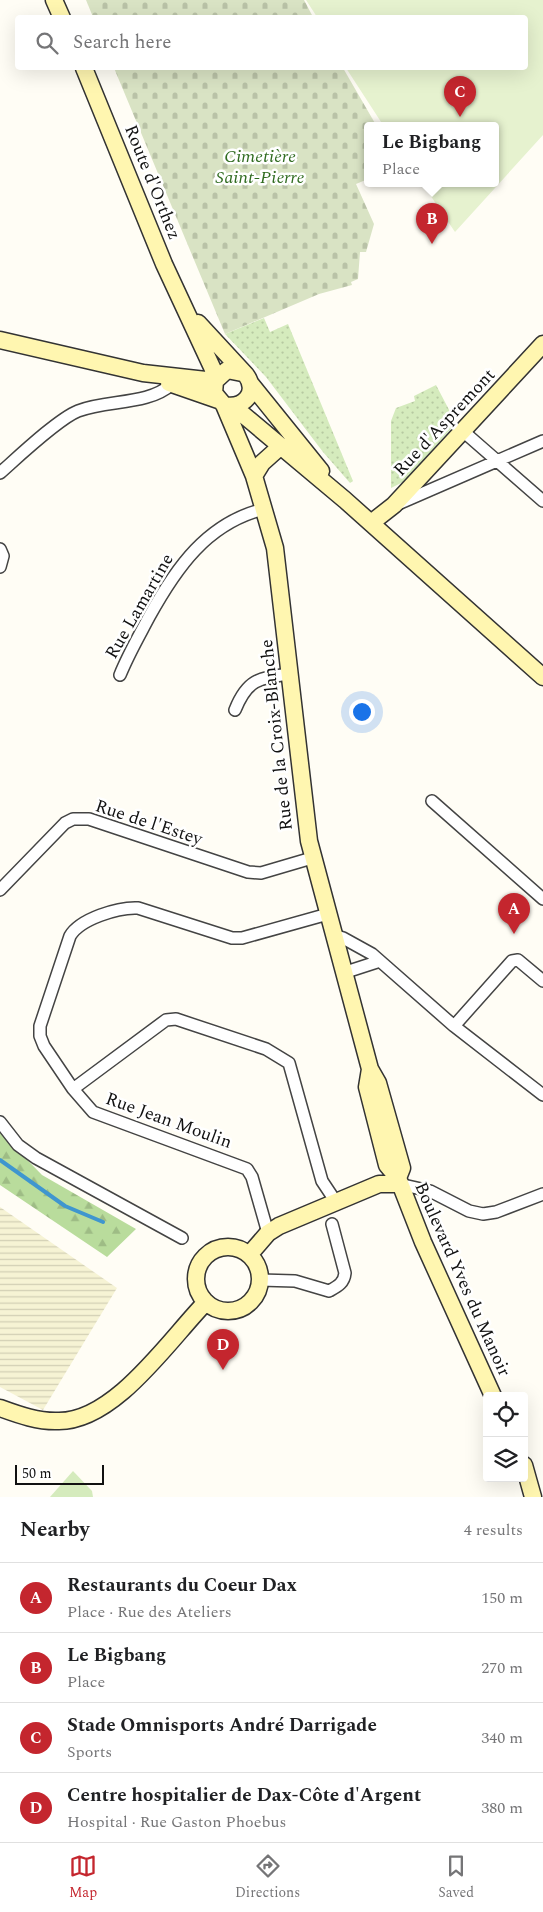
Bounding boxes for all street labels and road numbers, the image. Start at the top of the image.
street label: Route d'Orthez [117,121,188,244]
street label: Rue d'Aspremont [387,362,502,482]
street label: Rue Lamartine [98,548,181,664]
street label: Rue de la Croix-Blanche [253,638,300,832]
street label: Rue de l'Estey [92,792,207,853]
street label: Rue Jean Moulin [102,1085,236,1156]
street label: Boulevard Yves du Manoir [407,1178,518,1381]

